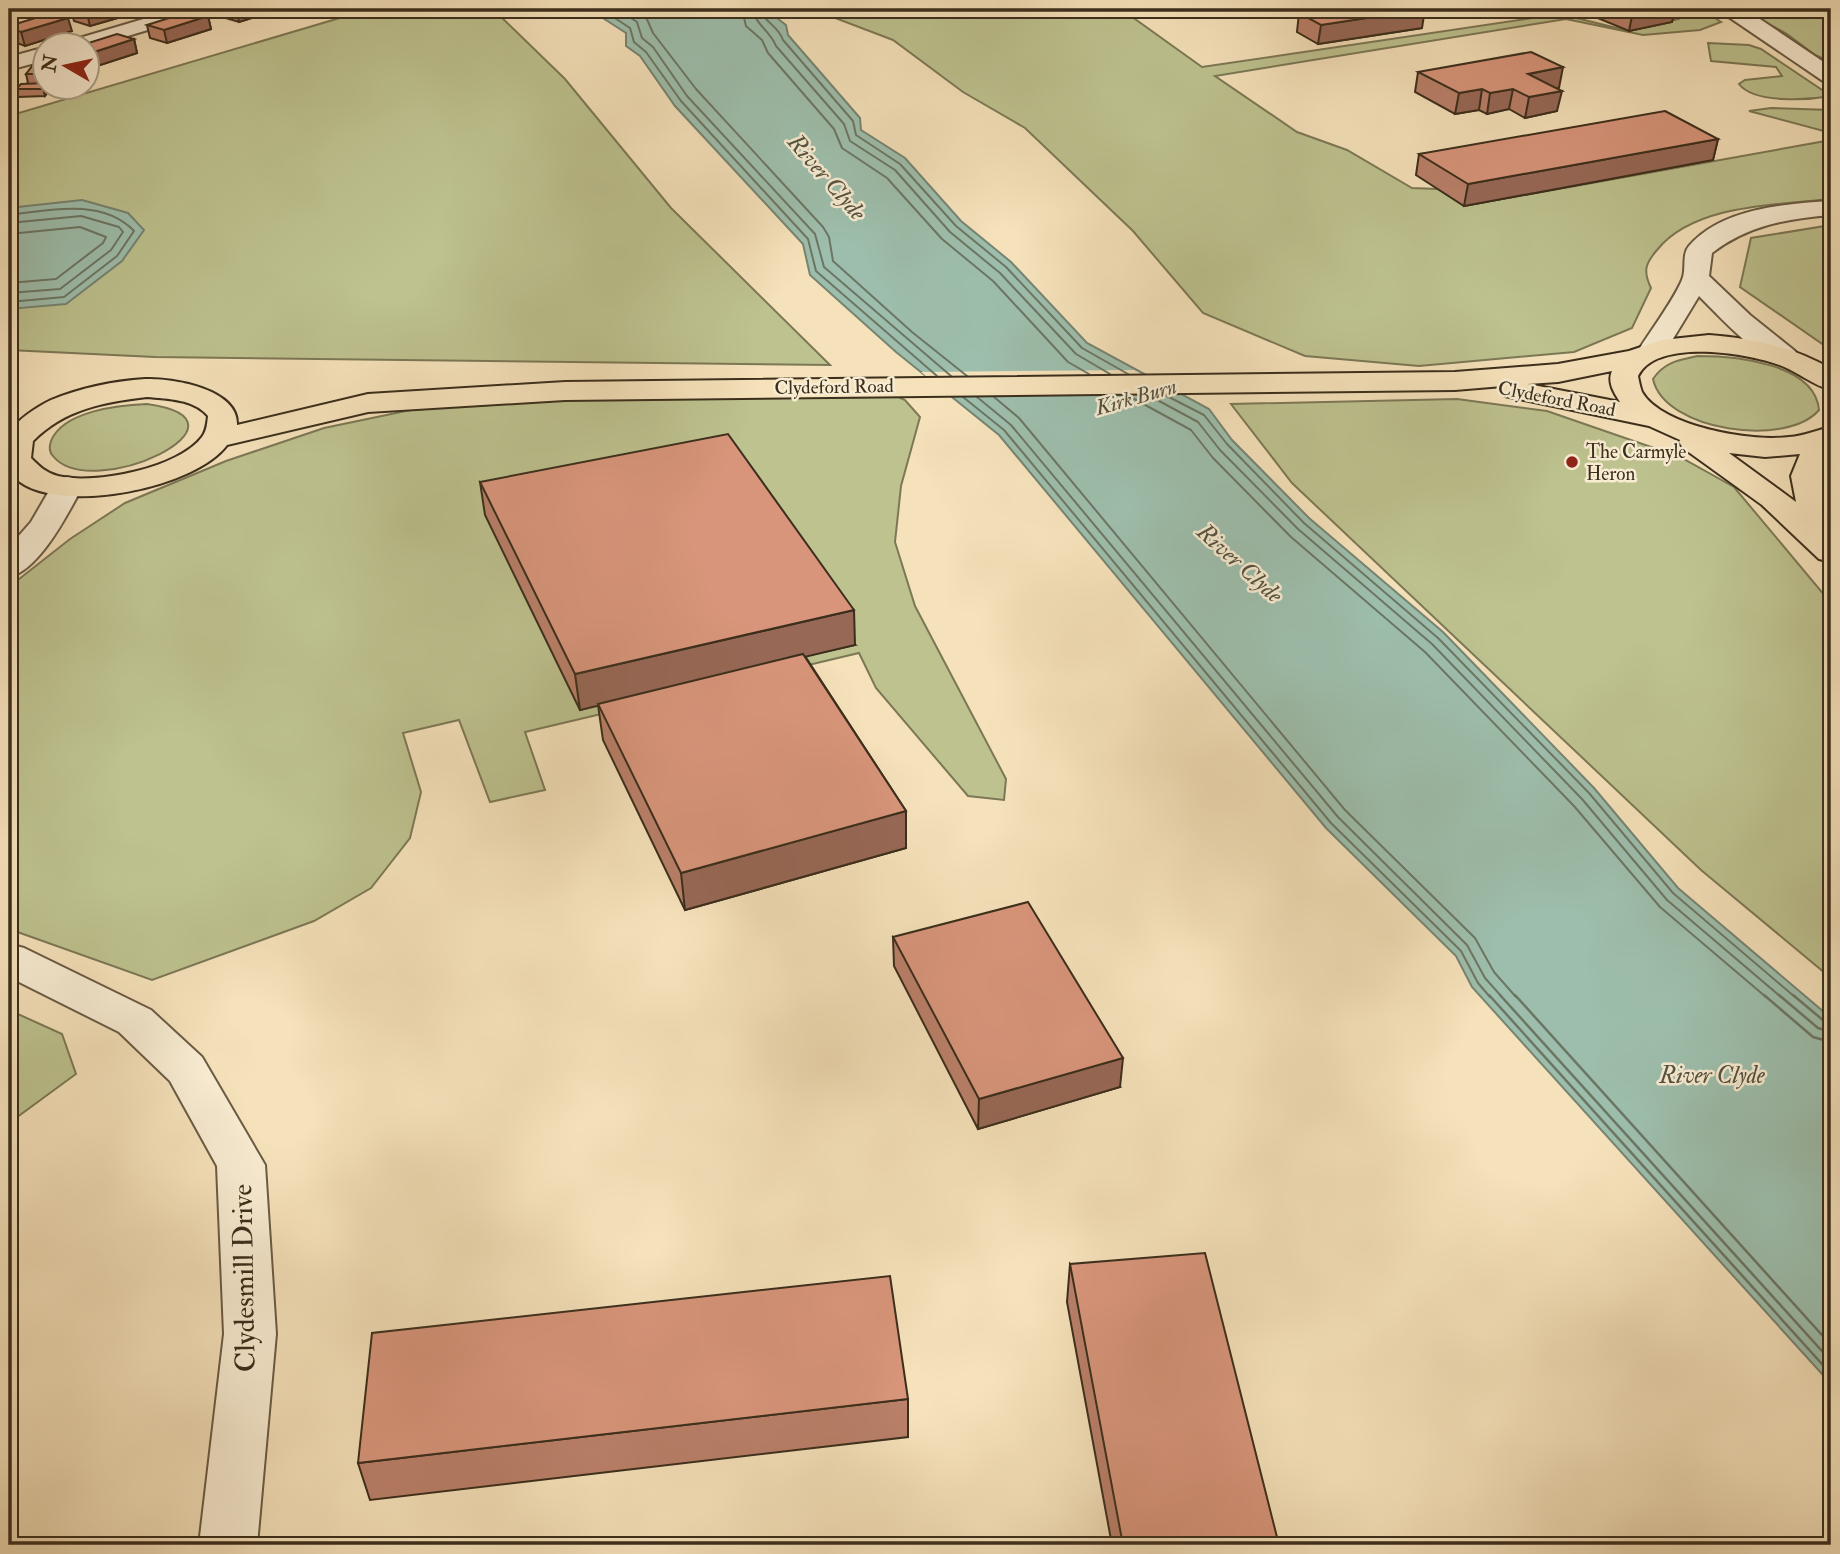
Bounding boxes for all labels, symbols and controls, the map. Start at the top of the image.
north arrow [32,32,102,102]
text: N [37,52,64,75]
water label: River Clyde [780,127,874,228]
water label: Kirk Burn [1091,373,1180,422]
street label: Clydeford Road [774,374,895,400]
street label: Clydeford Road [1496,376,1618,422]
place label: The Carmyle Heron [1586,440,1686,486]
marker: The Carmyle Heron [1564,454,1580,470]
water label: River Clyde [1189,516,1290,611]
water label: River Clyde [1658,1060,1766,1091]
street label: Clydesmill Drive [225,1183,264,1372]

